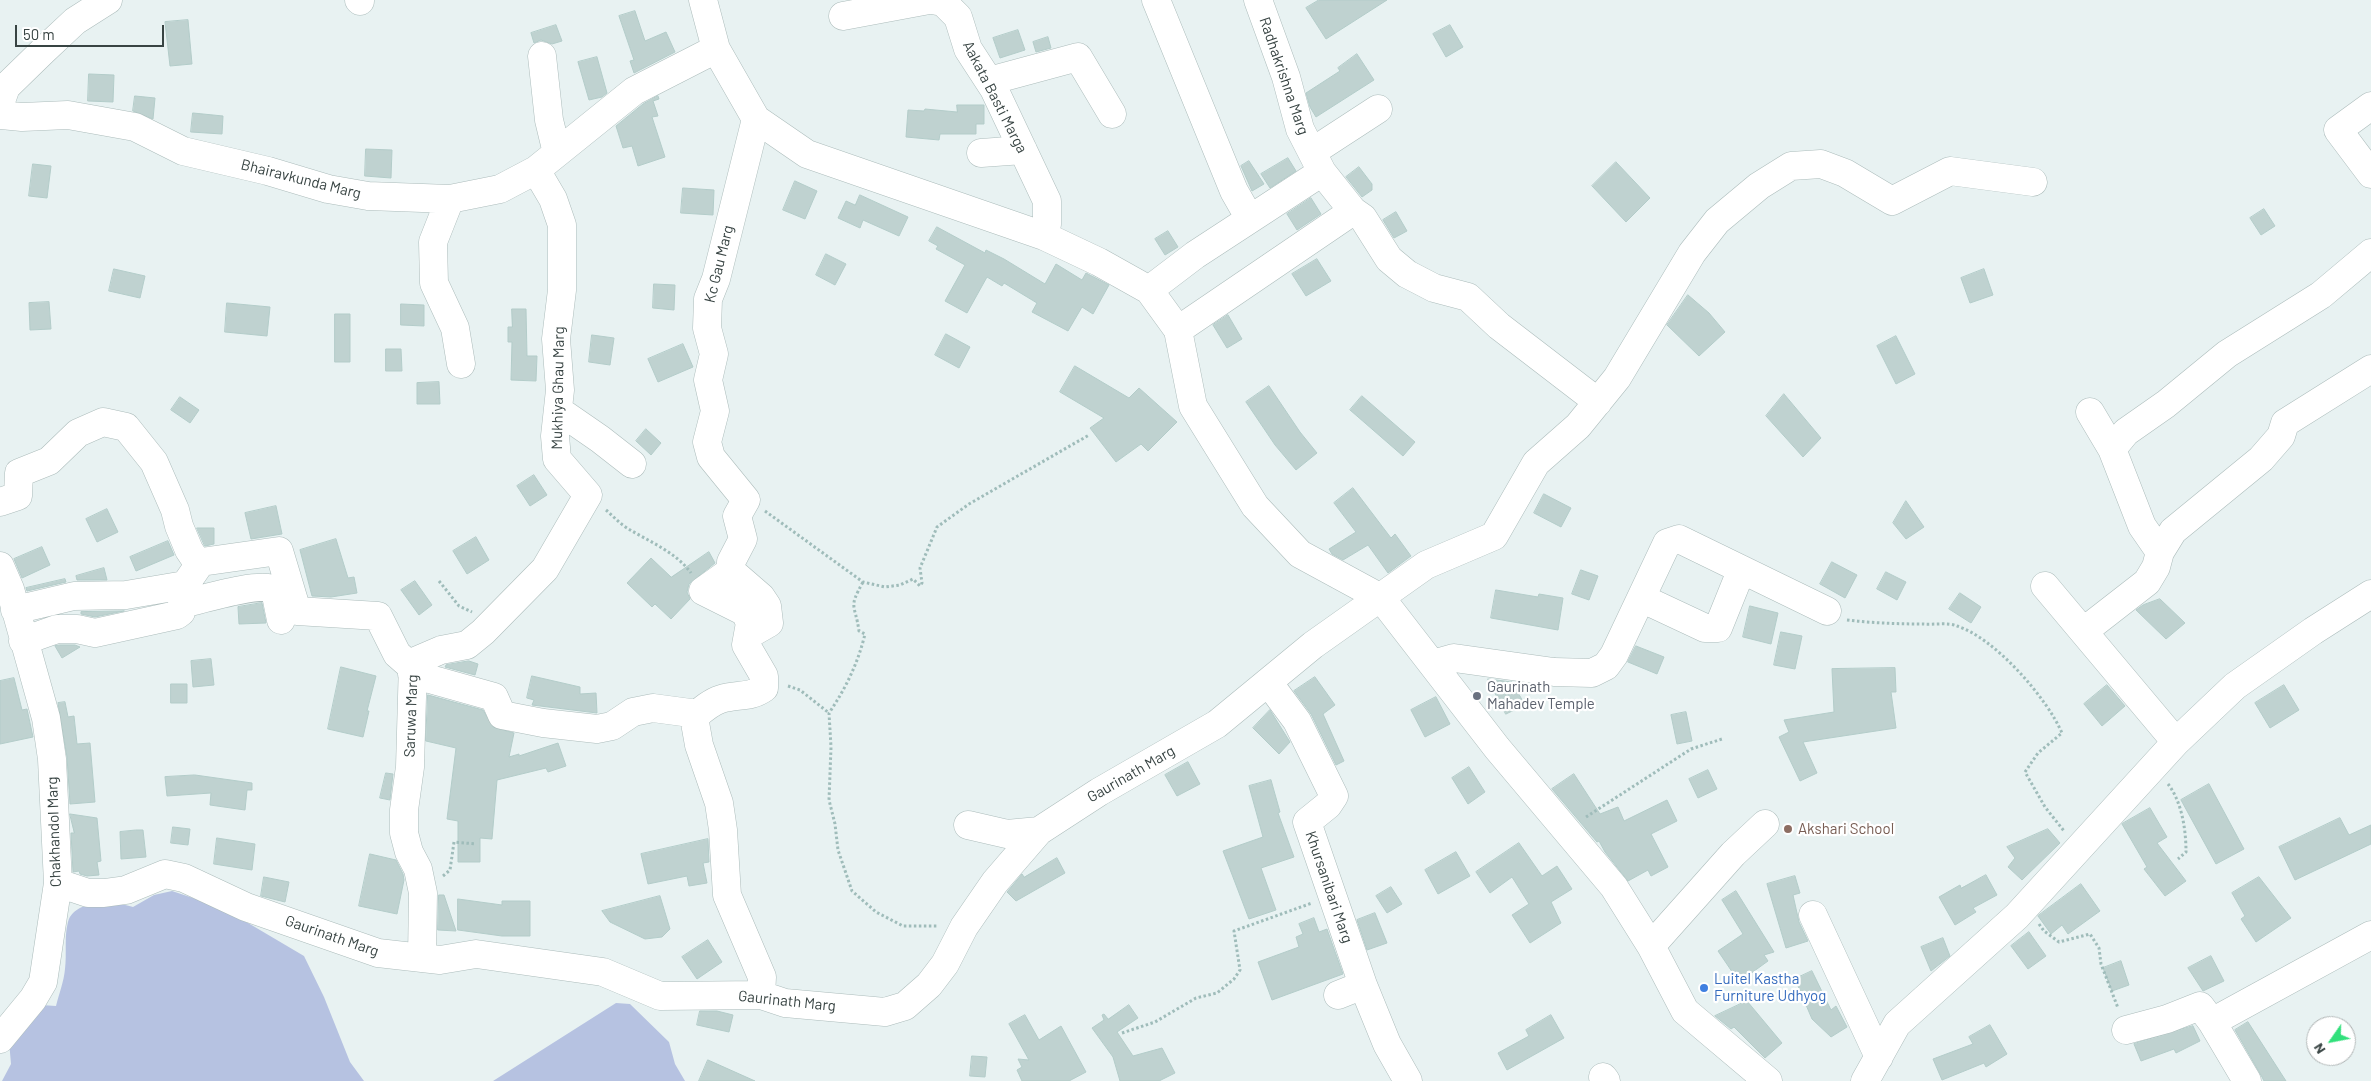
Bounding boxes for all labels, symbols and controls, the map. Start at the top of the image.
scale bar [18,15,166,47]
street label: Radhakrishna Marg [1255,15,1313,137]
text: 50 m [23,25,55,43]
street label: Aakata Basti Marga [959,38,1031,156]
street label: Bhairavkunda Marg [239,155,363,203]
street label: Kc Gau Marg [701,223,737,305]
street label: Mukhiya Ghau Marg [548,326,568,450]
street label: Saruwa Marg [401,674,421,758]
place label: Gaurinath Mahadev Temple [1487,678,1595,713]
marker: Gaurinath Mahadev Temple [1471,690,1483,702]
street label: Gaurinath Marg [1084,742,1178,806]
street label: Chakhandol Marg [43,776,65,888]
place label: Akshari School [1798,820,1894,838]
marker: Akshari School [1782,823,1794,835]
street label: Khursanibari Marg [1301,829,1357,945]
street label: Gaurinath Marg [283,912,381,960]
place label: Luitel Kastha Furniture Udhyog [1714,970,1826,1005]
marker: Luitel Kastha Furniture Udhyog [1698,982,1710,994]
street label: Gaurinath Marg [737,987,837,1015]
north arrow [2306,1016,2356,1066]
text: N [2309,1040,2329,1057]

